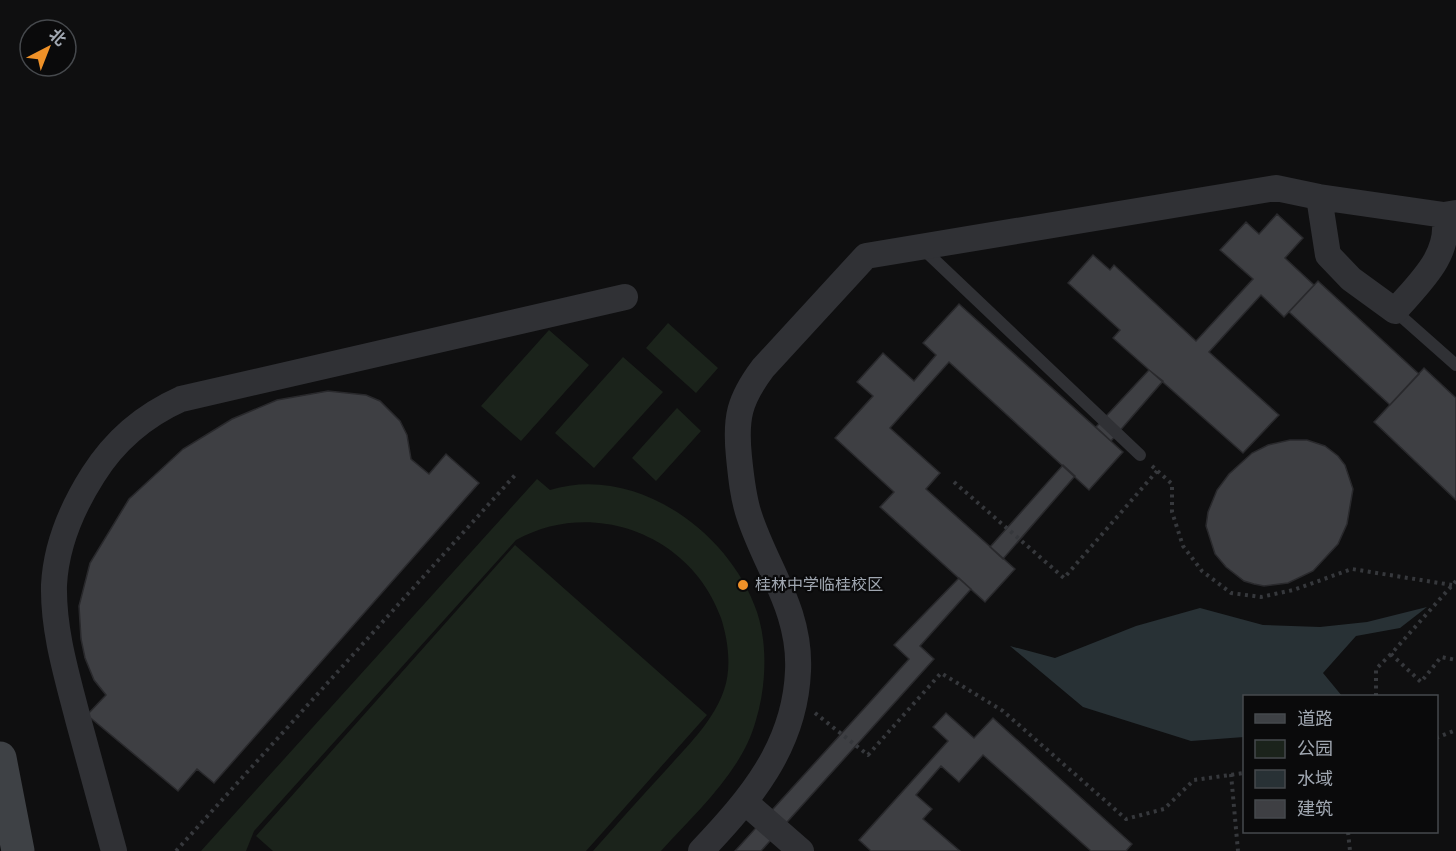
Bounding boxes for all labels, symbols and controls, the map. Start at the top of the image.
north arrow [18,18,78,78]
text: 北 [45,25,70,50]
place label: 桂林中学临桂校区 [755,575,883,595]
marker: 桂林中学临桂校区 [736,578,750,592]
legend [1243,695,1438,833]
text: 道路 [1297,708,1333,730]
text: 公园 [1297,738,1333,760]
text: 水域 [1297,768,1333,790]
text: 建筑 [1297,798,1333,820]

